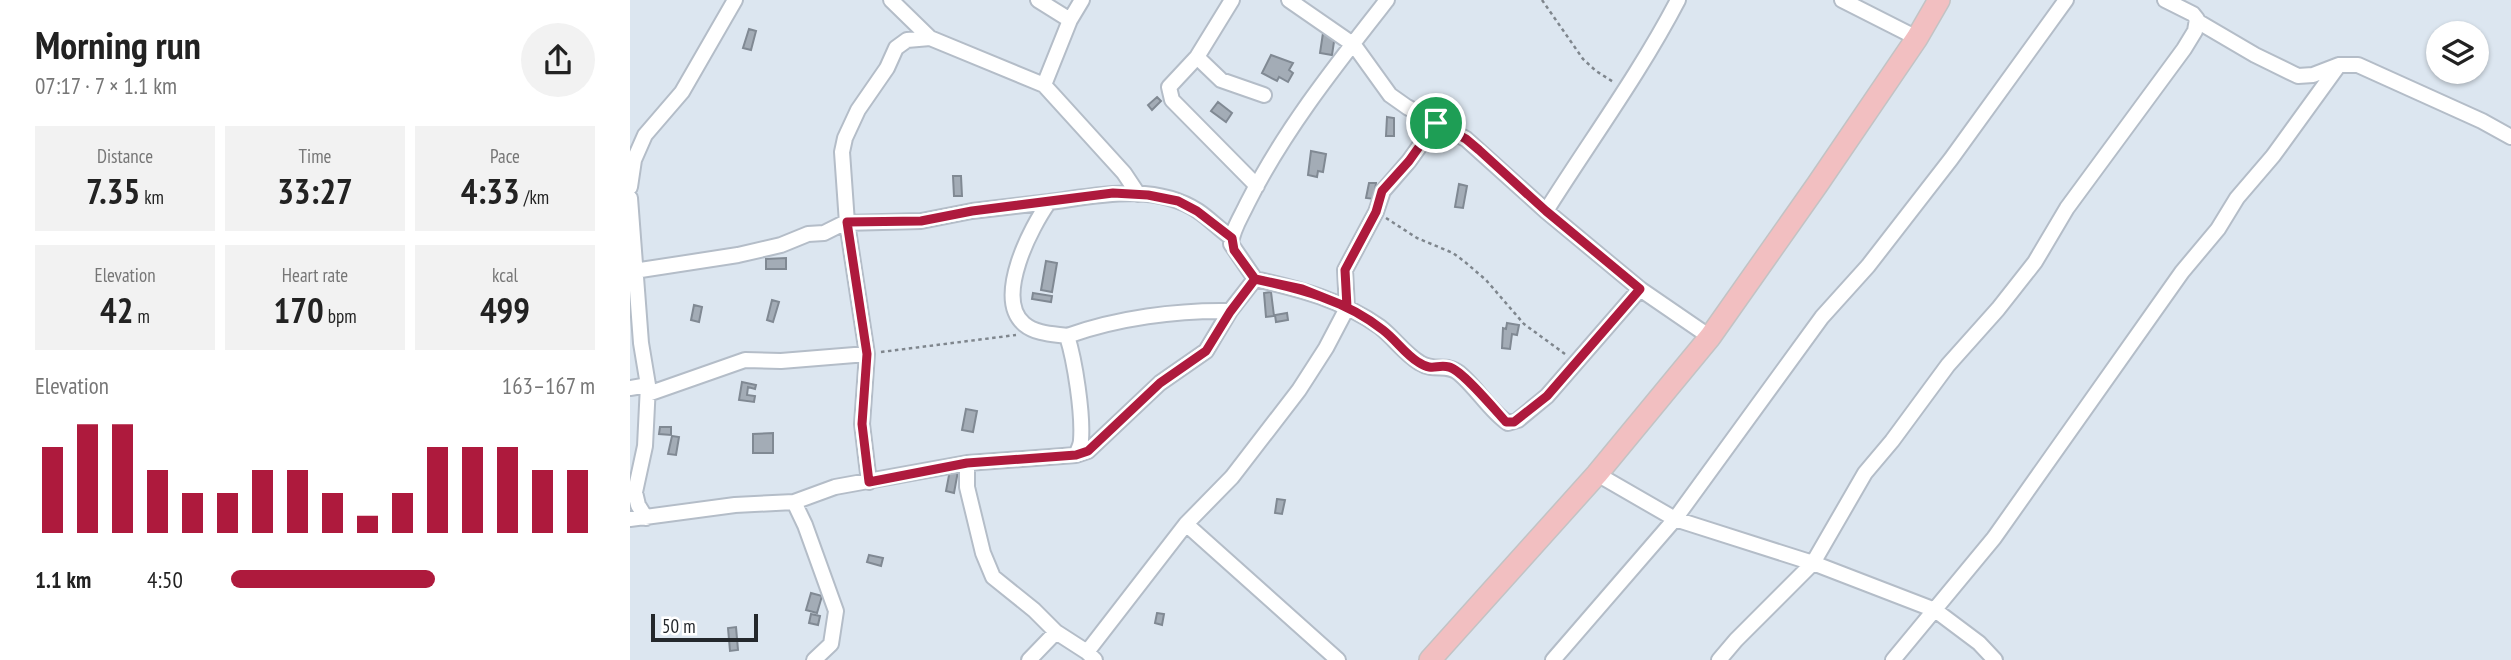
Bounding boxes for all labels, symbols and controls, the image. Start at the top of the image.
text: Morning run [35,20,201,69]
map controls [2426,21,2489,84]
button: layers [2426,21,2489,84]
button: share [521,23,595,97]
text: 07:17 · 7 × 1.1 km [35,71,177,100]
pin [1406,93,1466,153]
icon: arrive [1417,104,1455,142]
text: Distance [97,144,153,168]
text: Time [299,144,331,168]
text: Pace [490,144,520,168]
text: 7.35 [86,168,140,214]
text: 33:27 [277,168,353,214]
text: 4:33 [461,168,520,214]
text: km [140,185,164,209]
text: /km [520,185,549,209]
text: Elevation [95,263,155,287]
text: Heart rate [282,263,348,287]
text: kcal [492,263,518,287]
text: 42 [100,287,134,333]
text: 170 [273,287,324,333]
text: 499 [480,287,530,333]
text: m [134,304,150,328]
text: bpm [324,304,357,328]
text: Elevation [35,371,109,400]
text: 163–167 m [502,371,595,400]
text: 1.1 km [35,565,91,594]
text: 4:50 [147,565,183,594]
scale bar [651,611,758,643]
text: 50 m [662,614,696,638]

